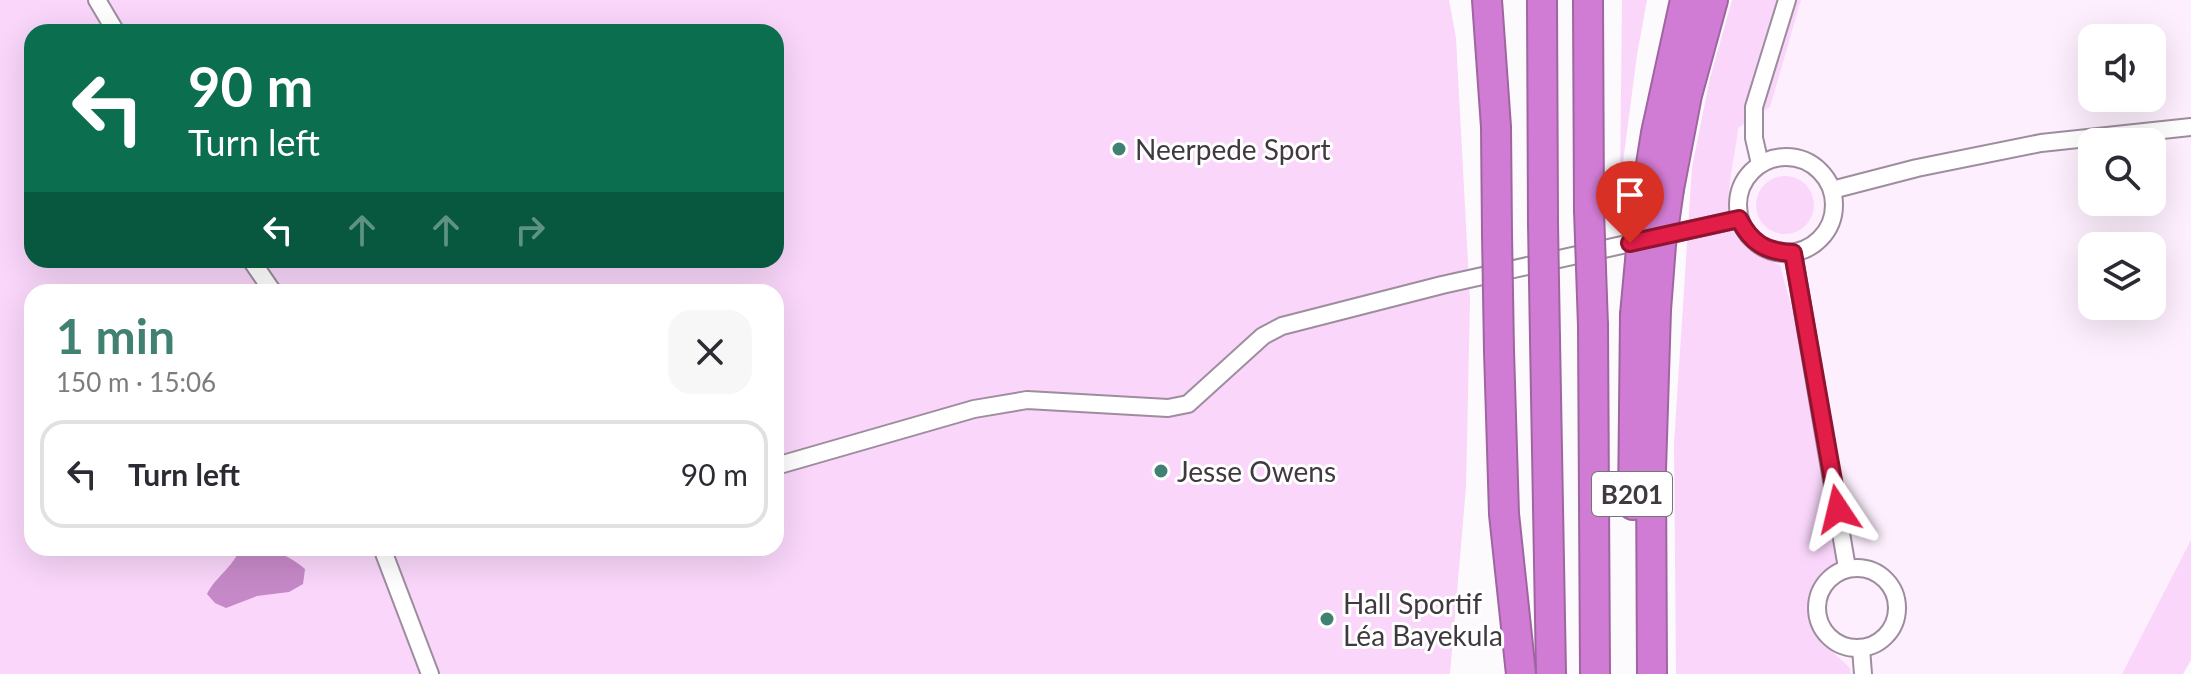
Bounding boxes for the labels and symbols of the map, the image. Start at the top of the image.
place label: Neerpede Sport [1135,132,1331,166]
marker: Neerpede Sport [1110,140,1128,158]
pin [1596,161,1664,243]
place label: Jesse Owens [1177,454,1336,488]
marker: Jesse Owens [1152,462,1170,480]
position arrow [1796,467,1880,551]
road number: B201 [1592,472,1672,516]
place label: Hall Sportif Léa Bayekula [1343,586,1503,652]
marker: Hall Sportif Léa Bayekula [1318,610,1336,628]

